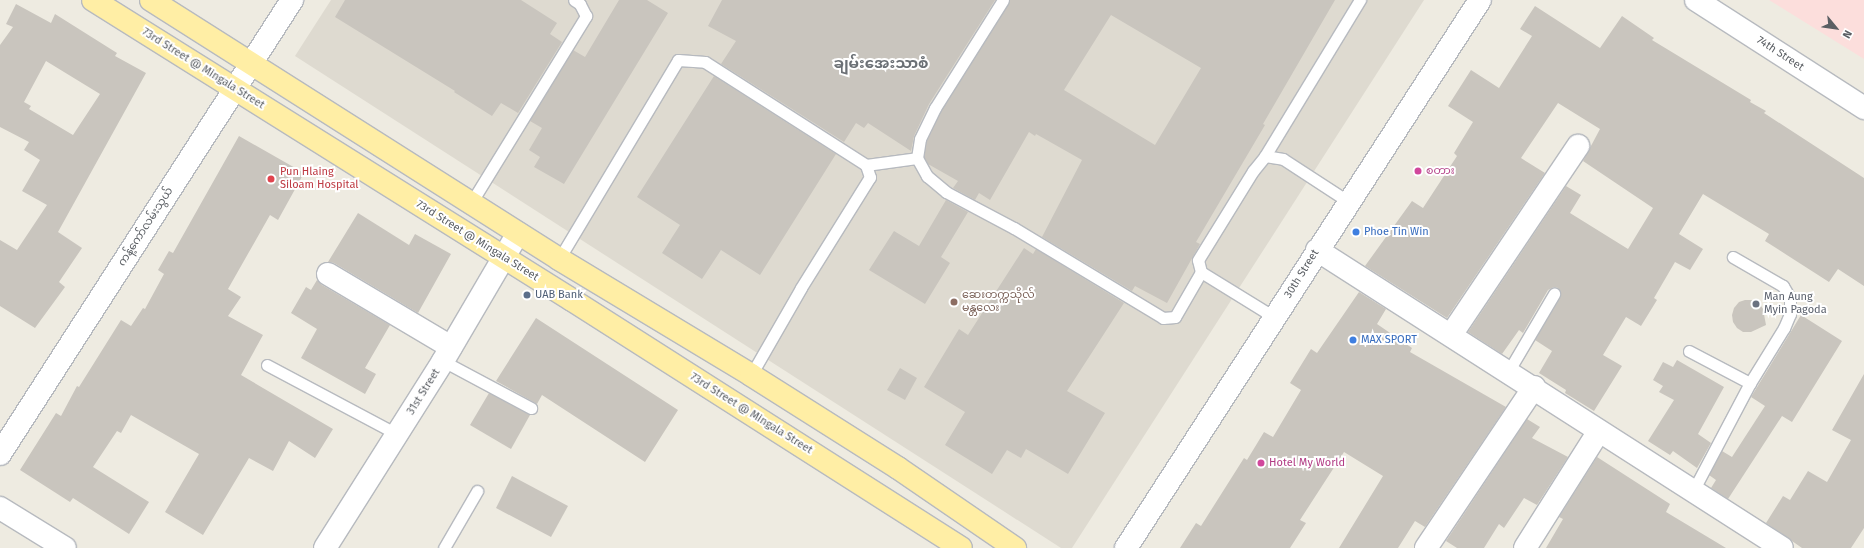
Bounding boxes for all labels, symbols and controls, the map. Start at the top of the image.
north arrow [1816,8,1856,48]
street label: 73rd Street @ Mingala Street [139,26,267,112]
text: N [1839,28,1854,40]
street label: 74th Street [1754,34,1806,74]
district label: ချမ်းအေးသာစံ [833,55,929,73]
place label: စတား [1426,164,1455,178]
place label: Pun Hlaing Siloam Hospital [280,166,359,192]
marker: စတား [1413,166,1423,176]
marker: Pun Hlaing Siloam Hospital [265,173,277,185]
street label: ကန့်ကော်လမ်းသွယ် [116,185,176,269]
street label: 73rd Street @ Mingala Street [413,198,541,284]
place label: Phoe Tin Win [1364,225,1429,239]
marker: Phoe Tin Win [1351,227,1361,237]
street label: 30th Street [1282,247,1322,301]
place label: UAB Bank [535,288,583,302]
place label: ဆေးတက္ကသိုလ် မန္တလေး [962,289,1035,315]
marker: UAB Bank [522,290,532,300]
place label: Man Aung Myin Pagoda [1764,291,1827,317]
marker: ဆေးတက္ကသိုလ် မန္တလေး [949,297,959,307]
marker: Man Aung Myin Pagoda [1751,299,1761,309]
place label: MAX SPORT [1361,333,1417,347]
marker: MAX SPORT [1348,335,1358,345]
street label: 31st Street [405,367,443,417]
street label: 73rd Street @ Mingala Street [687,371,815,457]
place label: Hotel My World [1269,456,1345,470]
marker: Hotel My World [1256,458,1266,468]

